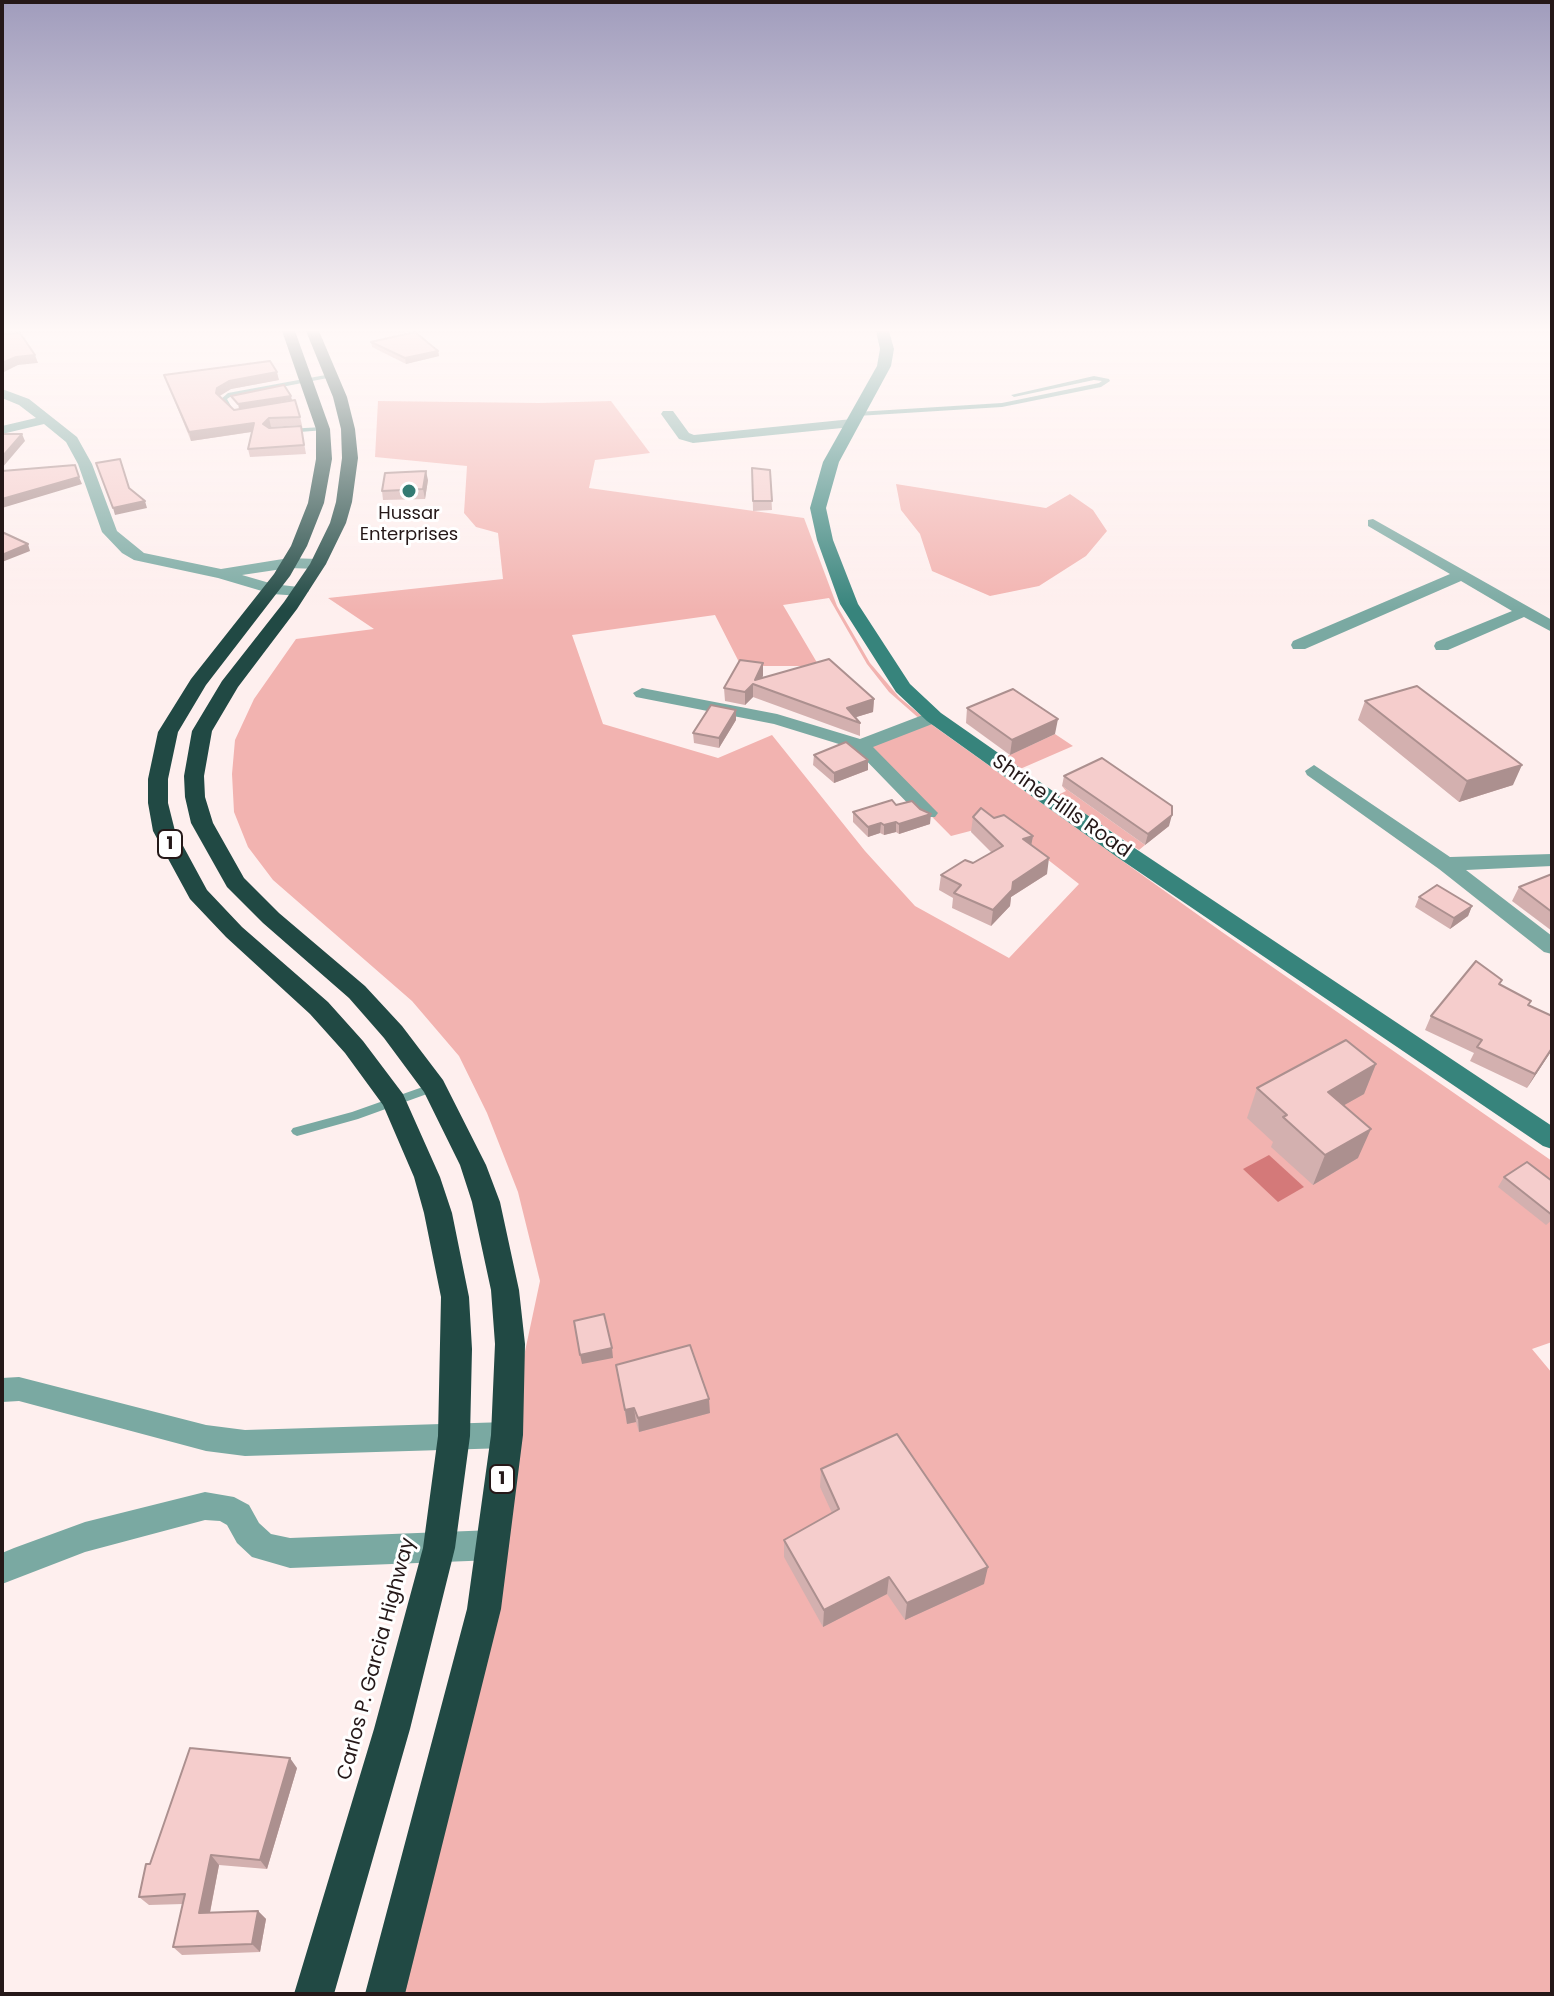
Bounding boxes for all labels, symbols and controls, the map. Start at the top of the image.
marker: Hussar Enterprises [400,482,418,500]
place label: Hussar Enterprises [360,503,458,546]
street label: Shrine Hills Road [987,750,1135,864]
road number: 1 [158,830,182,858]
road number: 1 [490,1465,514,1493]
street label: Carlos P. Garcia Highway [333,1535,421,1783]

